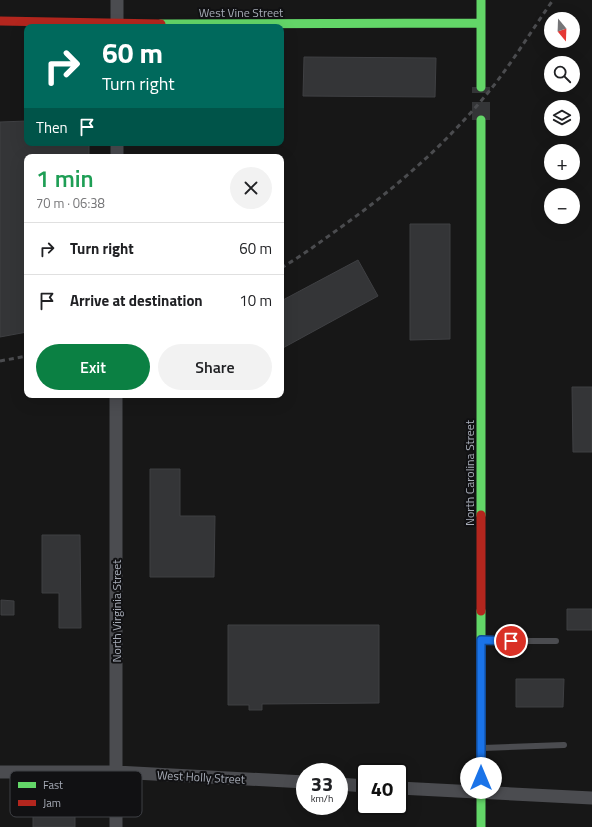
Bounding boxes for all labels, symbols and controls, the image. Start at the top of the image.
street label: West Vine Street [199,3,284,22]
north arrow [544,12,580,48]
map controls [544,12,580,224]
text: 60 m [102,31,163,74]
icon: right [36,40,88,92]
button: search [544,56,580,92]
text: Turn right [102,70,175,97]
button: layers [544,100,580,136]
text: Then [36,116,68,139]
icon: arrive [76,116,98,138]
button: + [544,144,580,180]
text: 1 min [36,160,94,196]
button: close [230,167,272,209]
button: − [544,188,580,224]
text: 70 m · 06:38 [36,193,105,213]
text: Turn right [70,237,134,260]
text: 60 m [239,237,272,260]
icon: right [36,238,58,260]
text: Arrive at destination [70,289,203,312]
text: 10 m [239,289,272,312]
icon: arrive [36,290,58,312]
button: Exit [36,344,150,390]
button: Share [158,344,272,390]
street label: North Carolina Street [460,419,479,526]
street label: North Virginia Street [107,559,126,662]
pin [494,624,528,658]
icon: arrive [500,630,522,652]
position arrow [460,757,502,799]
speed limit sign: 40 [356,763,408,815]
street label: West Holly Street [156,765,246,789]
text: 33 [311,768,333,799]
legend [10,771,142,817]
text: Fast [43,777,63,793]
text: km/h [311,791,333,806]
text: Jam [43,795,61,811]

